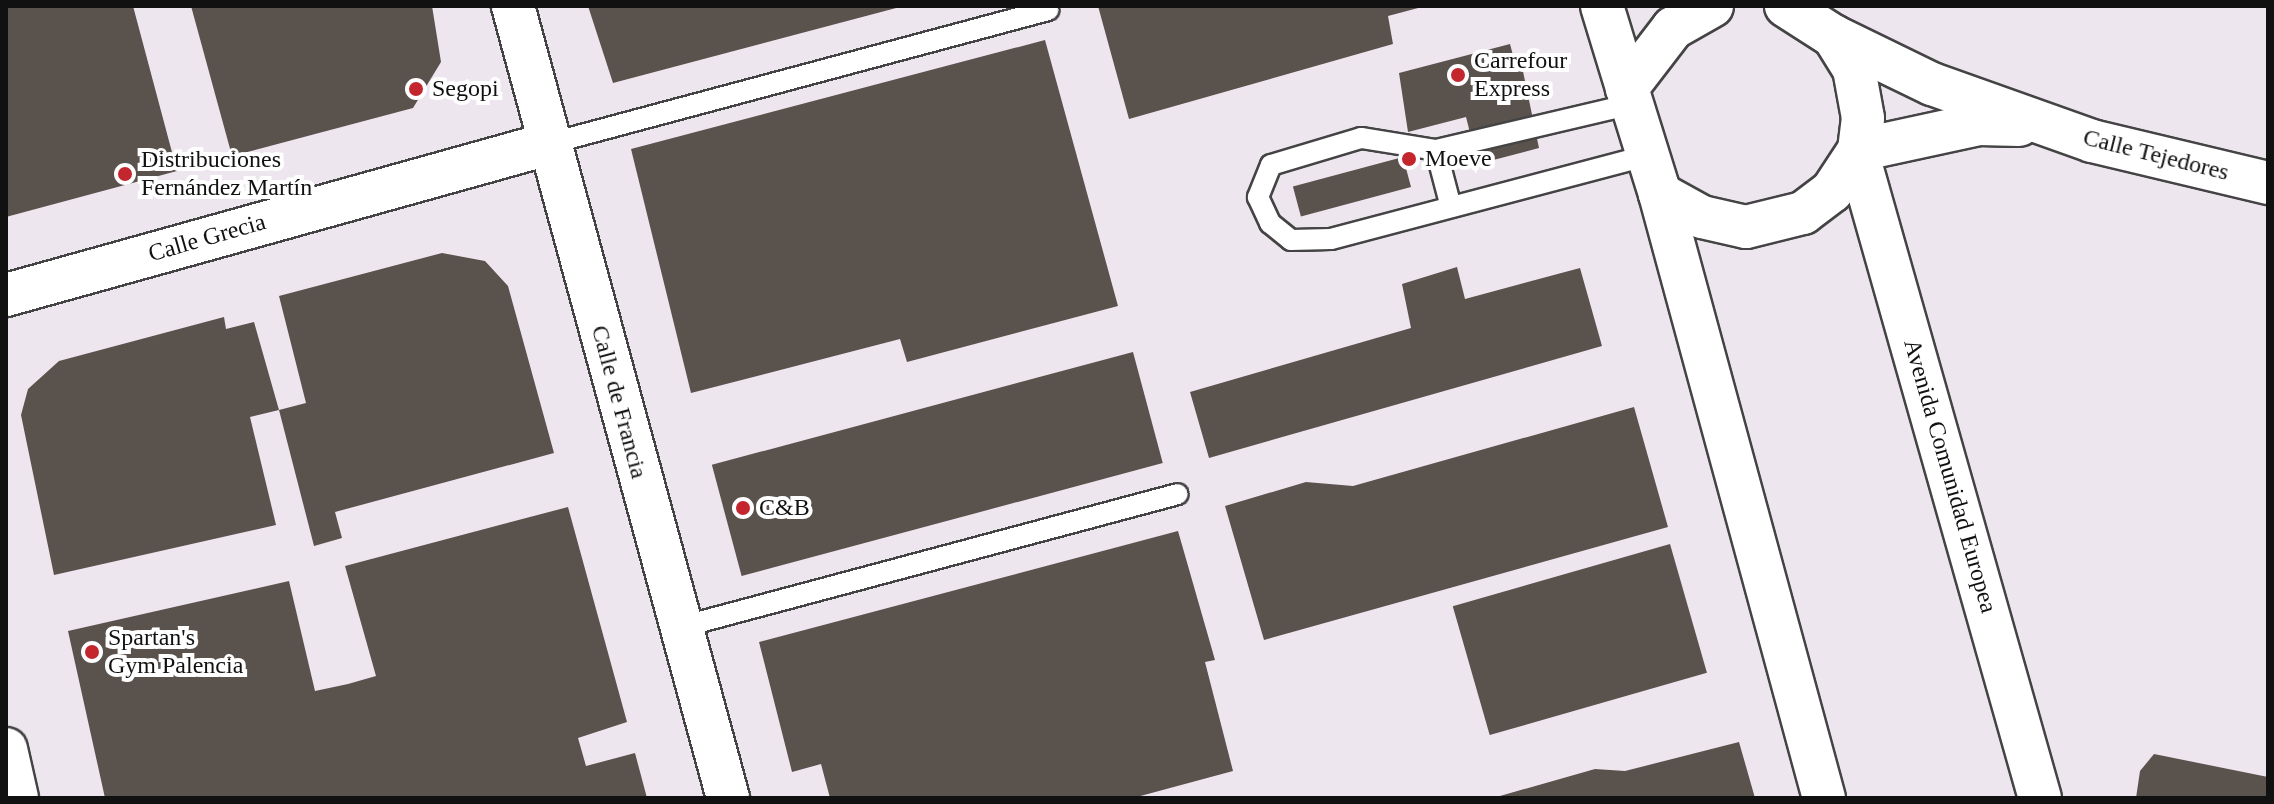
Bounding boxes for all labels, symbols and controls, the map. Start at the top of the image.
place label: Carrefour Express [1474,47,1567,103]
marker: Carrefour Express [1449,66,1467,84]
place label: Segopi [432,75,499,103]
marker: Segopi [407,80,425,98]
street label: Calle Tejedores [2080,123,2232,187]
place label: Moeve [1425,145,1492,173]
place label: Distribuciones Fernández Martín [141,146,312,202]
marker: Moeve [1400,150,1418,168]
marker: Distribuciones Fernández Martín [116,165,134,183]
street label: Calle Grecia [145,208,269,268]
street label: Calle de Francia [585,322,653,482]
street label: Avenida Comunidad Europea [1897,336,2003,616]
place label: C&B [759,494,810,522]
marker: C&B [734,499,752,517]
place label: Spartan's Gym Palencia [108,624,243,680]
marker: Spartan's Gym Palencia [83,643,101,661]

